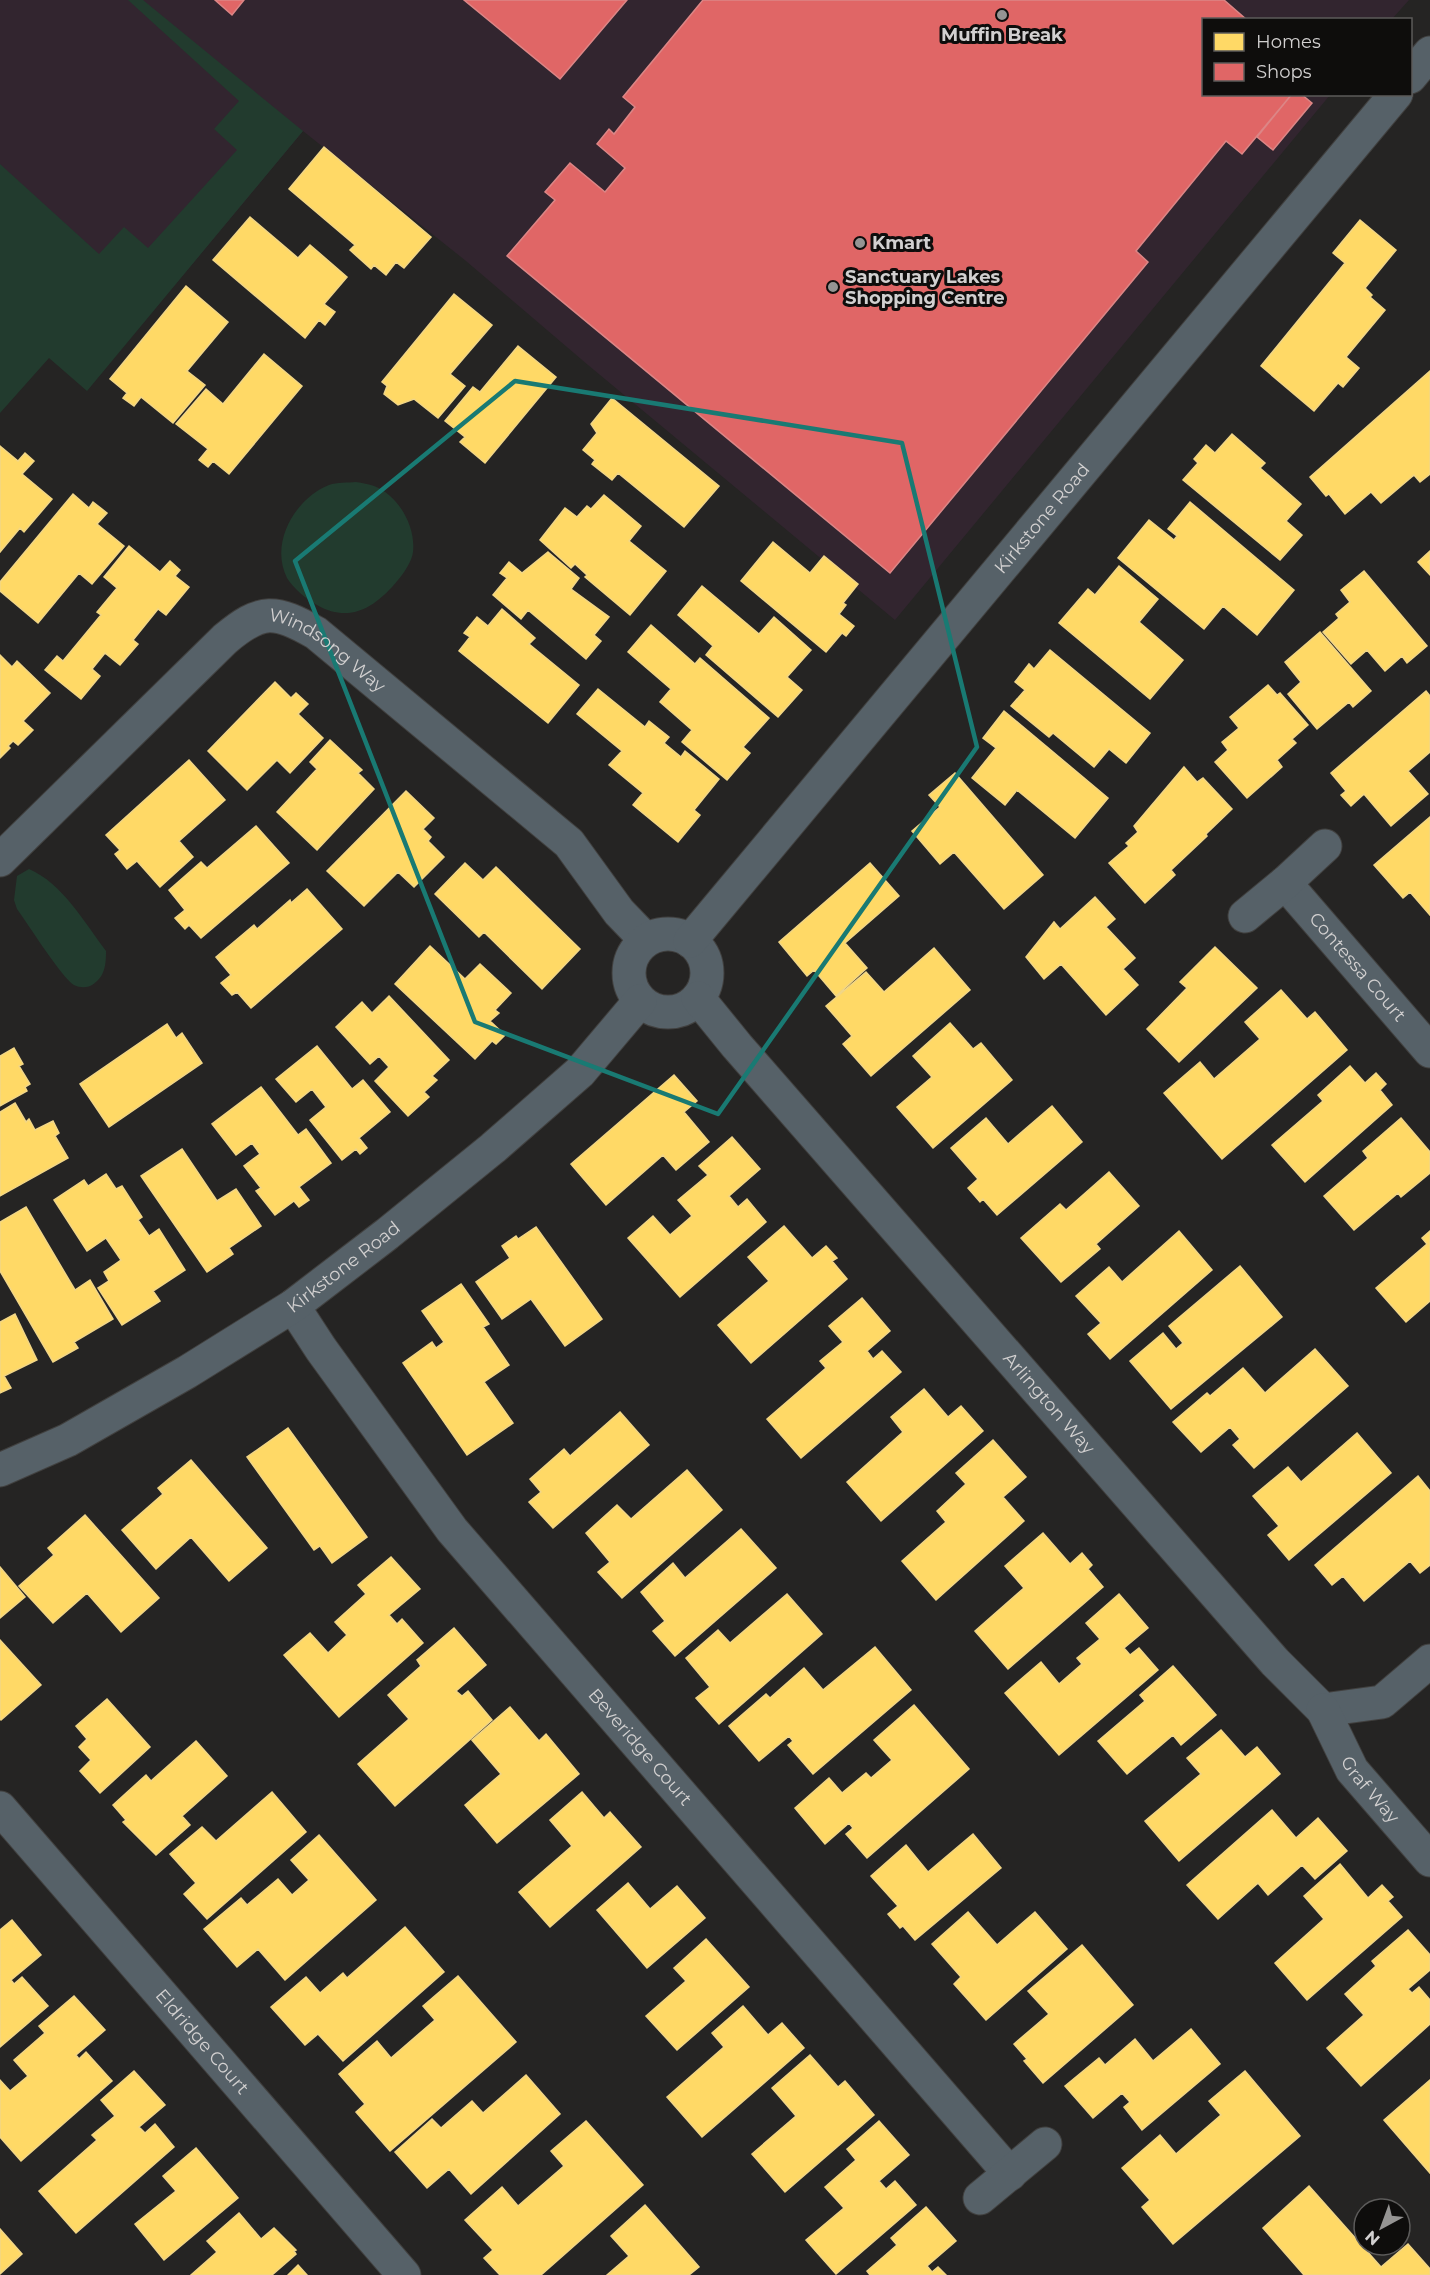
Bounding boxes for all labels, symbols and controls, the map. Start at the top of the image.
marker: Muffin Break [995,8,1009,22]
legend [1202,18,1412,96]
place label: Muffin Break [941,24,1063,46]
text: Homes [1256,31,1321,53]
text: Shops [1256,61,1312,83]
place label: Kmart [872,232,931,254]
marker: Kmart [853,236,867,250]
place label: Sanctuary Lakes Shopping Centre [845,266,1005,309]
marker: Sanctuary Lakes Shopping Centre [826,280,840,294]
street label: Kirkstone Road [990,459,1095,578]
street label: Windsong Way [267,604,390,697]
street label: Contessa Court [1304,908,1411,1026]
street label: Kirkstone Road [282,1217,405,1318]
street label: Arlington Way [998,1348,1100,1459]
street label: Beveridge Court [584,1684,697,1810]
street label: Graf Way [1336,1753,1404,1828]
street label: Eldridge Court [151,1985,254,2099]
north arrow [1352,2197,1412,2257]
text: N [1361,2227,1384,2249]

